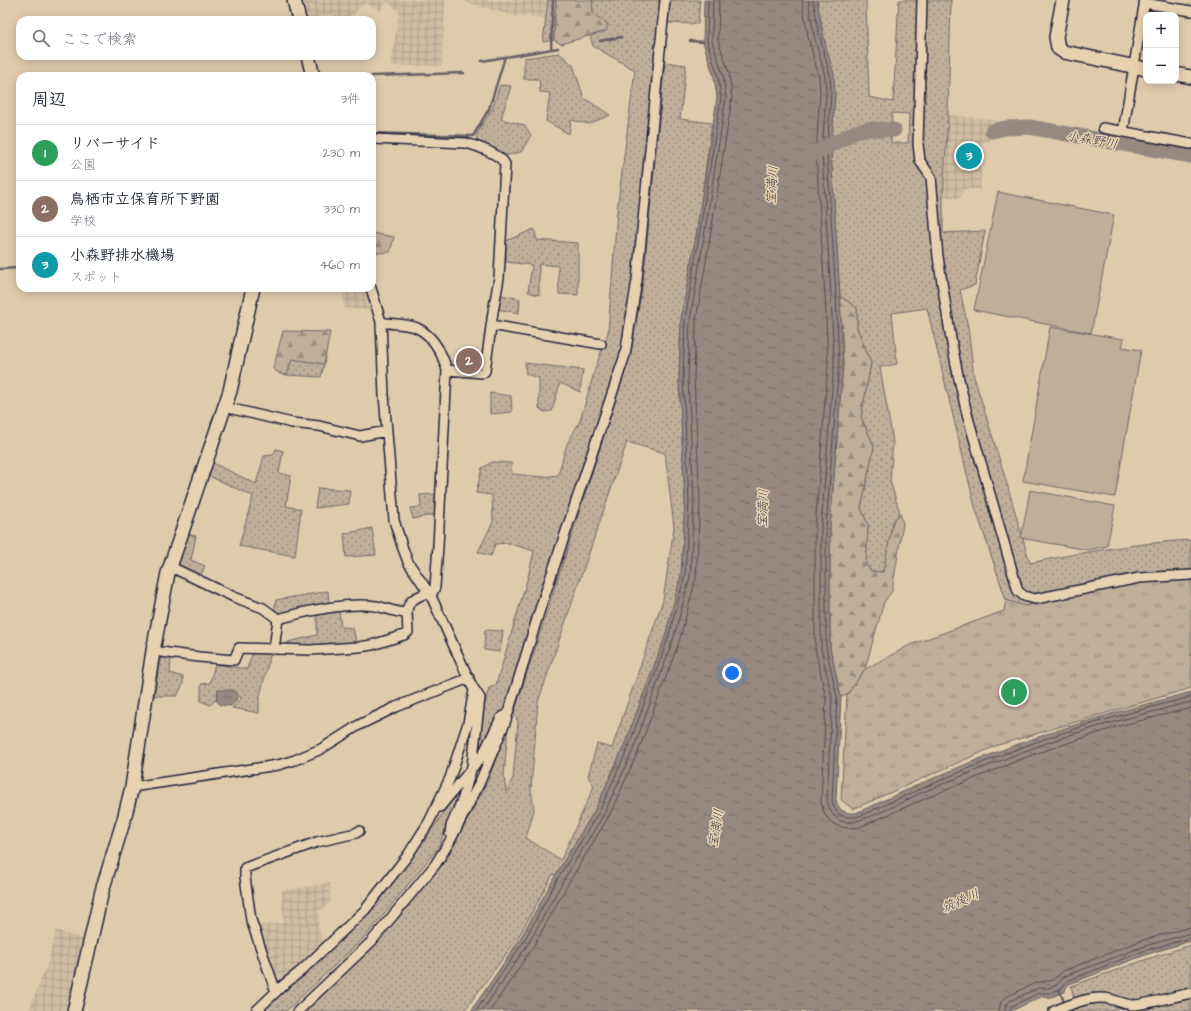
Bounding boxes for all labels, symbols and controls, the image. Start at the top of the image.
map controls [1143,12,1179,84]
button: + [1143,12,1179,48]
search box [16,16,376,60]
icon: search [30,27,52,49]
text: ここで検索 [62,29,137,50]
button: − [1143,48,1179,84]
text: 周辺 [32,88,66,112]
text: 3件 [340,90,360,108]
water label: 小森野川 [1065,127,1119,153]
text: リバーサイド [70,133,160,154]
pin: 3 [956,141,982,171]
text: 1 [44,144,46,162]
text: 230 m [322,144,360,162]
text: 公園 [70,156,96,174]
water label: 宝満川 [762,165,782,205]
text: 鳥栖市立保育所下野園 [70,189,220,210]
text: 2 [41,200,49,218]
text: 330 m [323,200,360,218]
text: 学校 [70,212,96,230]
text: 小森野排水機場 [70,245,175,266]
text: 3 [42,256,48,274]
text: 460 m [319,256,360,274]
text: スポット [70,268,122,286]
pin: 2 [456,346,482,376]
water label: 宝満川 [753,488,773,528]
your location [722,663,742,683]
pin: 1 [1001,677,1027,707]
water label: 宝満川 [704,807,728,849]
water label: 筑後川 [939,885,982,917]

